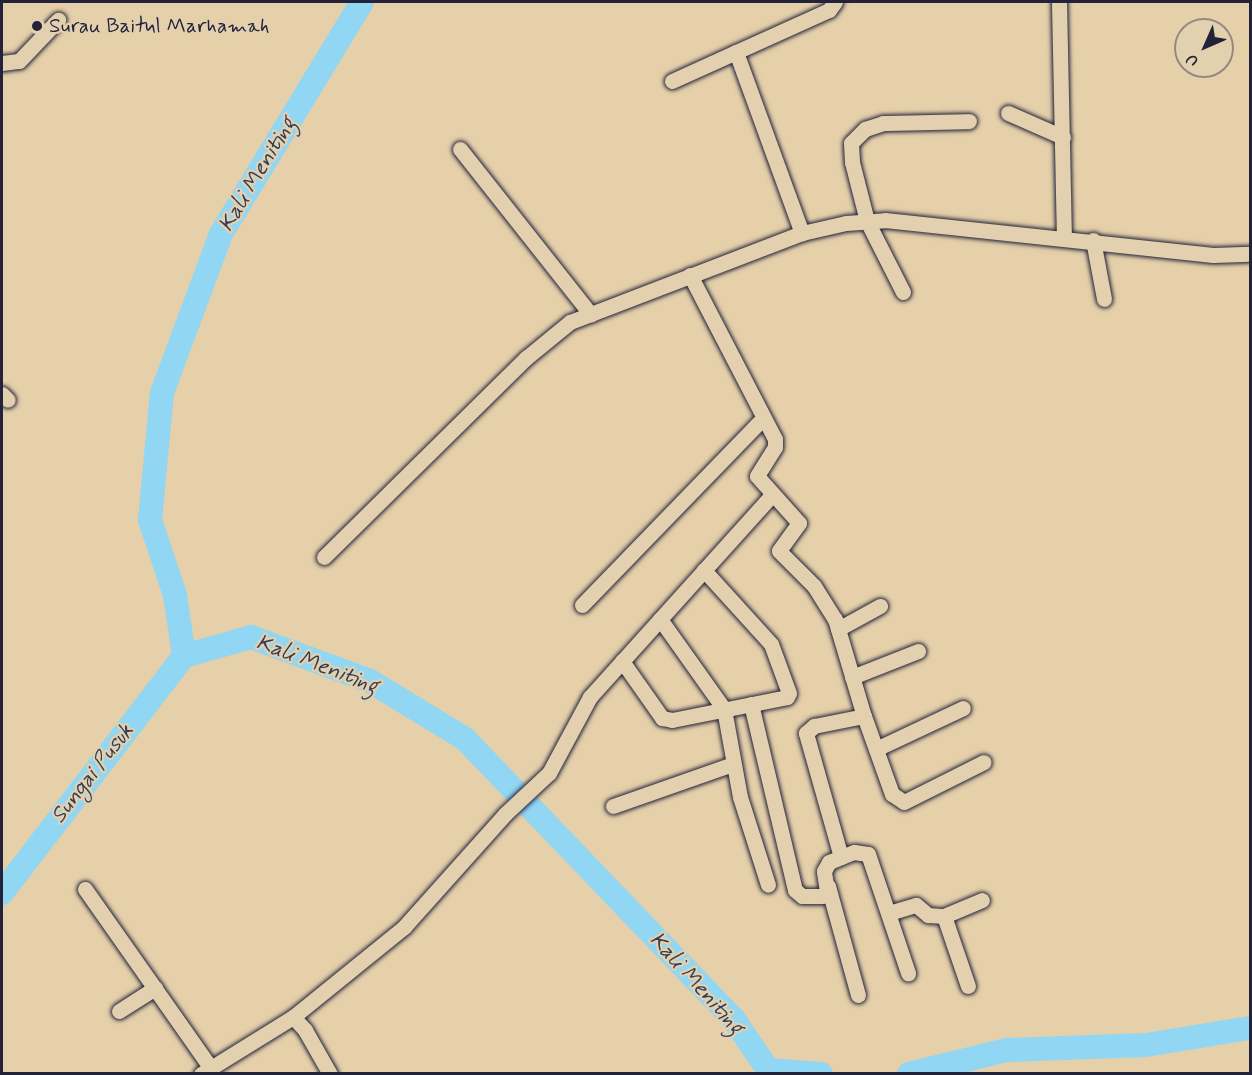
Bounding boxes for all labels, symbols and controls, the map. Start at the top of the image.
place label: Surau Baitul Marhamah [49,13,264,39]
north arrow [1174,18,1234,78]
marker: Surau Baitul Marhamah [30,19,44,33]
text: U [1181,49,1203,71]
water label: Kali Meniting [214,113,302,237]
water label: Kali Meniting [252,630,382,700]
water label: Sungai Pusuk [46,719,140,829]
water label: Kali Meniting [643,927,749,1041]

